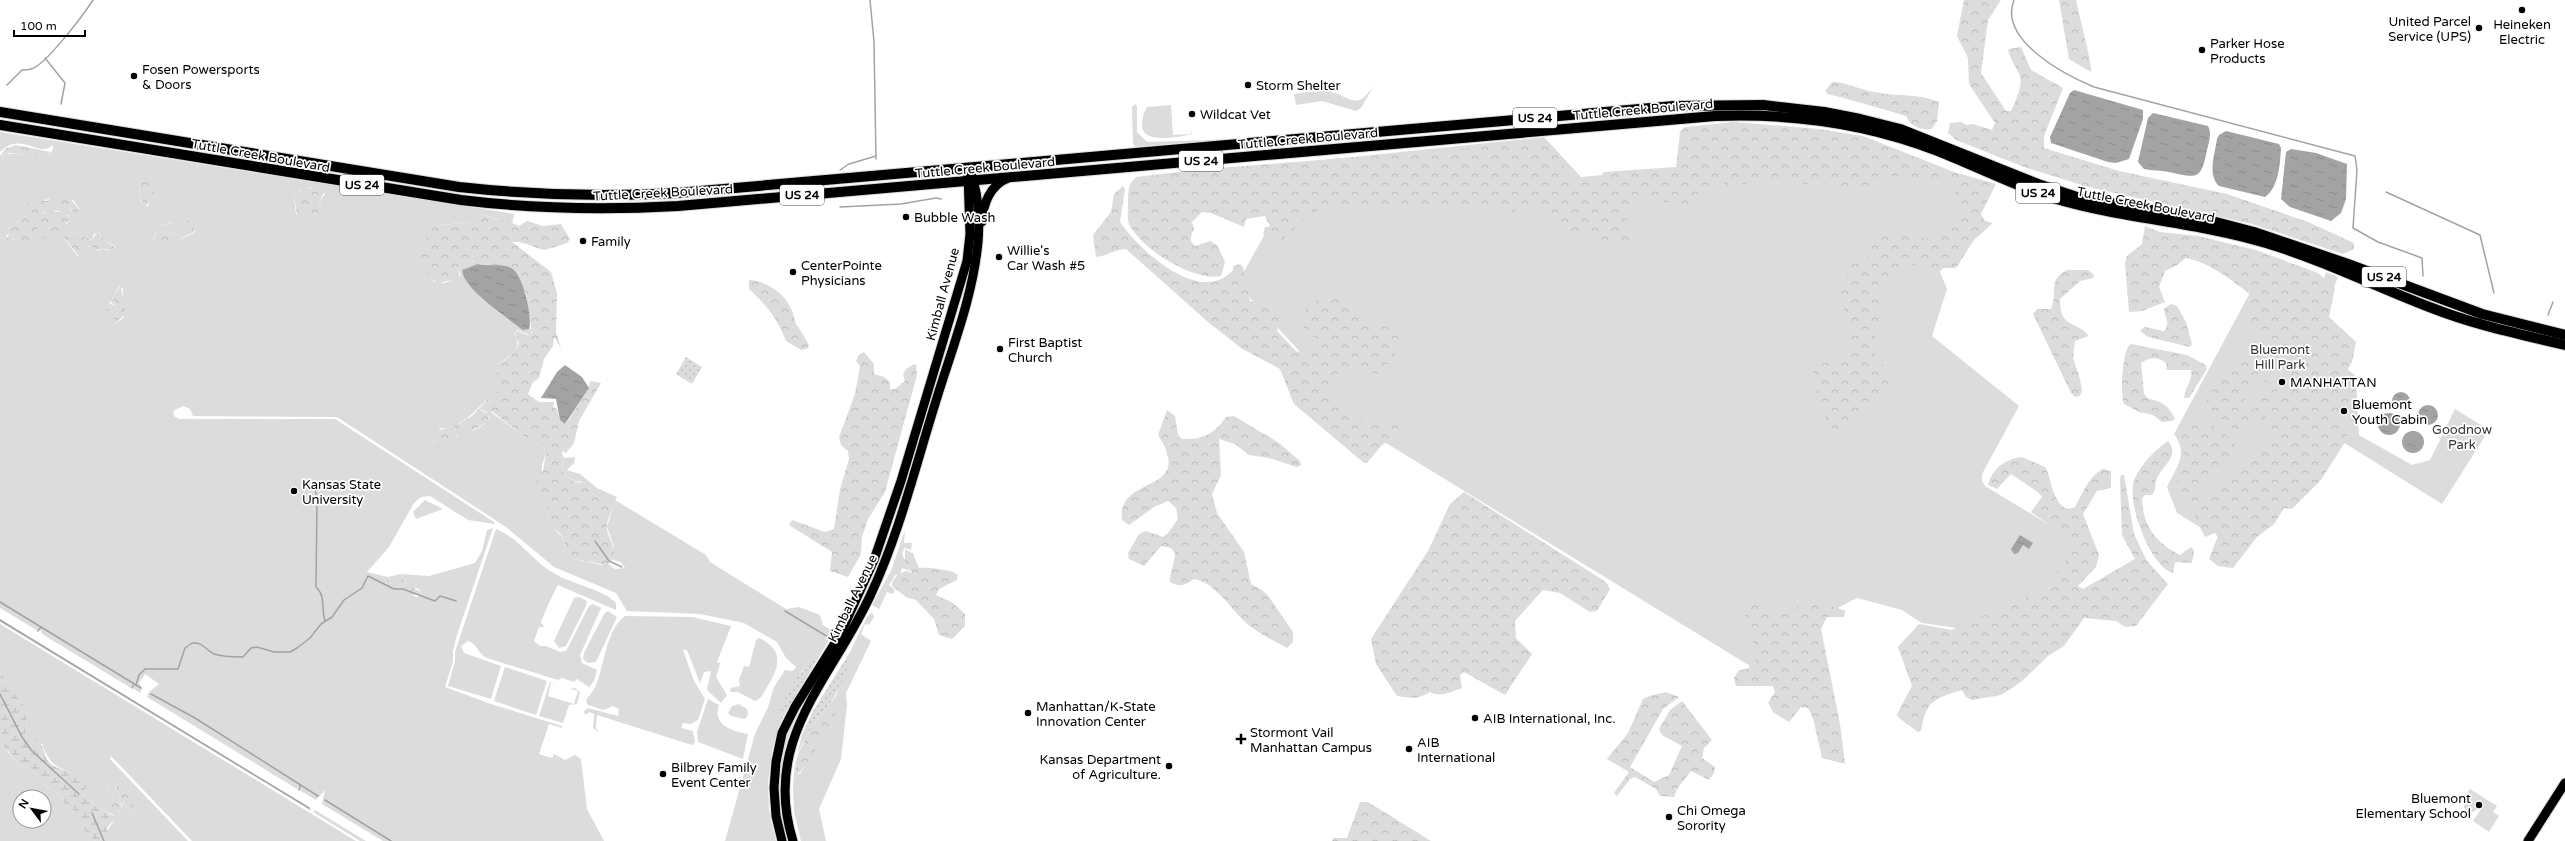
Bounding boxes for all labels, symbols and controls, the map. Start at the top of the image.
marker: Heineken Electric [2517,5,2527,15]
scale bar [14,12,85,38]
place label: United Parcel Service (UPS) [2388,14,2471,45]
place label: Heineken Electric [2493,17,2551,48]
text: 100 m [20,19,57,33]
marker: United Parcel Service (UPS) [2474,23,2484,33]
place label: Parker Hose Products [2210,36,2285,67]
marker: Parker Hose Products [2197,45,2207,55]
place label: Fosen Powersports & Doors [142,62,260,93]
marker: Fosen Powersports & Doors [129,71,139,81]
place label: Storm Shelter [1256,78,1340,94]
marker: Storm Shelter [1243,80,1253,90]
street label: Tuttle Creek Boulevard [1573,96,1714,124]
place label: Wildcat Vet [1200,107,1271,123]
road number: US 24 [1513,108,1557,128]
marker: Wildcat Vet [1187,109,1197,119]
street label: Tuttle Creek Boulevard [1238,125,1379,153]
street label: Tuttle Creek Boulevard [190,136,331,176]
road number: US 24 [1179,151,1223,171]
street label: Tuttle Creek Boulevard [915,154,1056,182]
road number: US 24 [340,175,384,195]
street label: Tuttle Creek Boulevard [593,181,734,205]
road number: US 24 [2016,183,2060,203]
street label: Tuttle Creek Boulevard [2075,184,2216,226]
road number: US 24 [780,185,824,205]
place label: Bubble Wash [914,210,995,226]
marker: Bubble Wash [901,212,911,222]
place label: Family [591,234,631,250]
marker: Family [578,236,588,246]
place label: Willie's Car Wash #5 [1007,243,1085,274]
street label: Kimball Avenue [923,246,963,343]
marker: Willie's Car Wash #5 [994,252,1004,262]
place label: CenterPointe Physicians [801,258,882,289]
marker: CenterPointe Physicians [788,267,798,277]
road number: US 24 [2362,267,2406,287]
place label: First Baptist Church [1008,335,1082,366]
park label: Bluemont Hill Park [2250,342,2310,373]
marker: First Baptist Church [995,344,1005,354]
place label: MANHATTAN [2290,375,2377,391]
marker: MANHATTAN [2277,377,2287,387]
place label: Bluemont Youth Cabin [2352,397,2427,428]
marker: Bluemont Youth Cabin [2339,406,2349,416]
park label: Goodnow Park [2432,422,2492,453]
place label: Kansas State University [302,477,381,508]
marker: Kansas State University [289,486,299,496]
street label: Kimball Avenue [825,552,881,645]
place label: Manhattan/K-State Innovation Center [1036,699,1156,730]
marker: Manhattan/K-State Innovation Center [1023,708,1033,718]
place label: AIB International, Inc. [1483,711,1616,727]
marker: AIB International, Inc. [1470,713,1480,723]
place label: Stormont Vail Manhattan Campus [1250,725,1372,756]
marker: Stormont Vail Manhattan Campus [1235,733,1247,745]
place label: AIB International [1417,735,1495,766]
marker: AIB International [1404,744,1414,754]
place label: Kansas Department of Agriculture. [1040,752,1161,783]
place label: Bilbrey Family Event Center [671,760,757,791]
marker: Kansas Department of Agriculture. [1164,761,1174,771]
marker: Bilbrey Family Event Center [658,769,668,779]
north arrow [12,789,52,829]
place label: Bluemont Elementary School [2356,791,2471,822]
text: N [16,797,32,811]
marker: Bluemont Elementary School [2474,800,2484,810]
place label: Chi Omega Sorority [1677,803,1746,834]
marker: Chi Omega Sorority [1664,812,1674,822]

